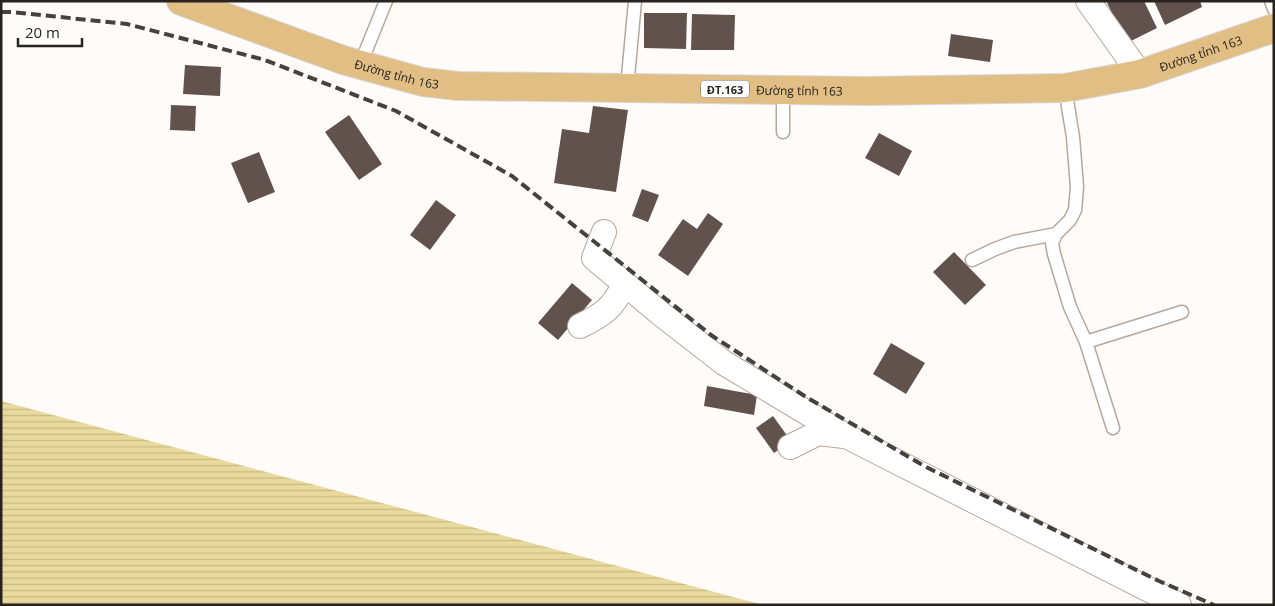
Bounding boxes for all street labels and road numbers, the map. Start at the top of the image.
street label: Đường tỉnh 163 [1157,31,1244,75]
street label: Đường tỉnh 163 [353,55,440,92]
road number: ĐT.163 [701,80,749,98]
street label: Đường tỉnh 163 [756,81,843,99]

